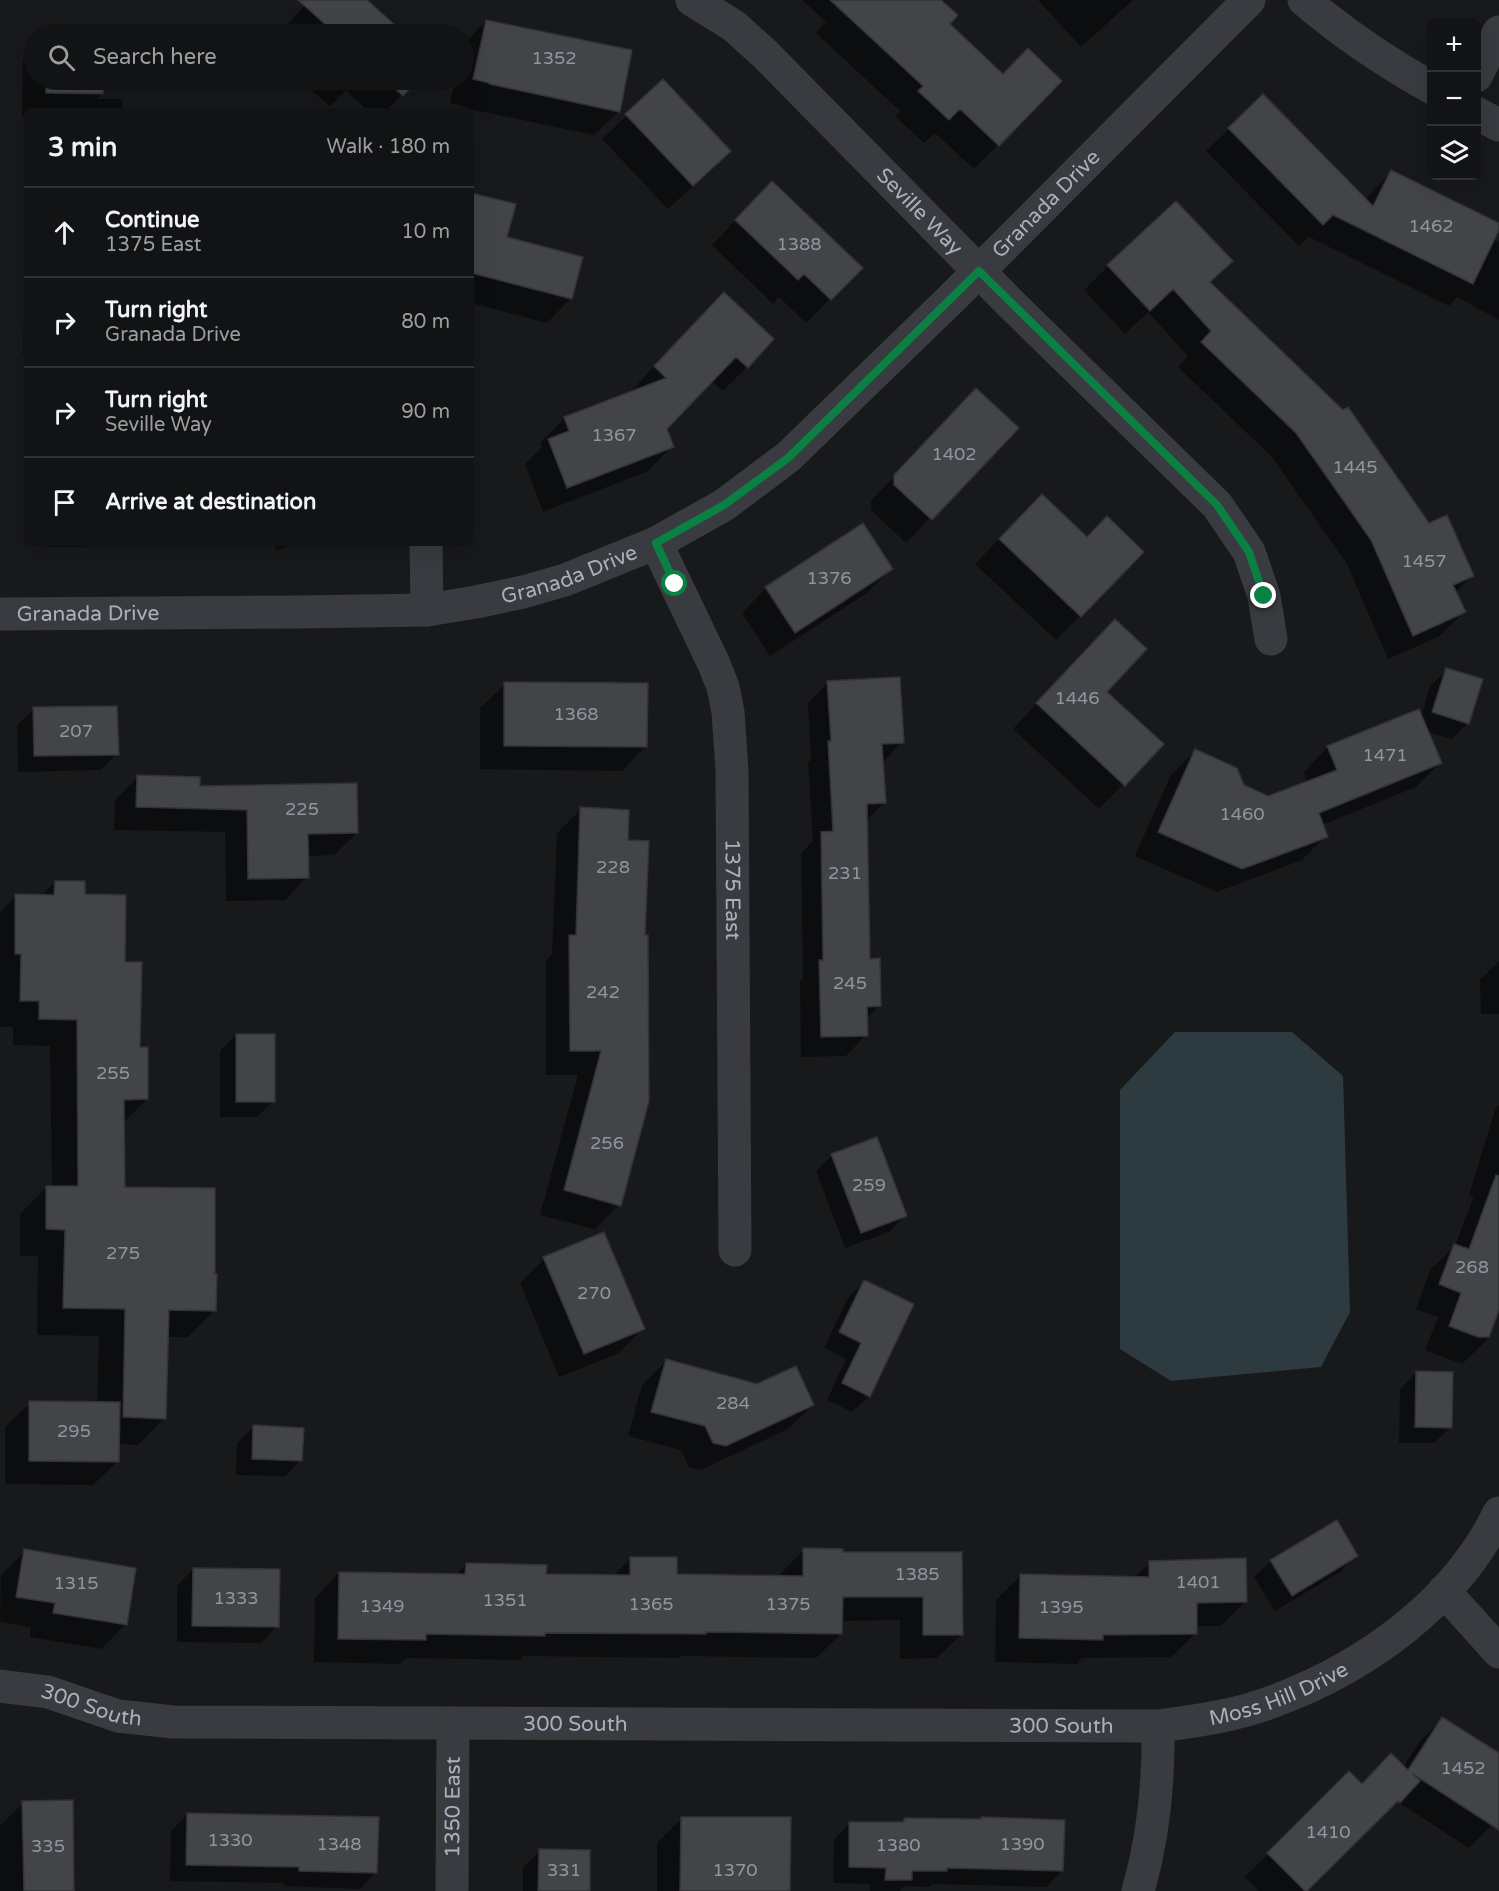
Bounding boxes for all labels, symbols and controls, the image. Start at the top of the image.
map controls [1427,18,1481,180]
button: + [1427,18,1481,72]
search box [24,24,474,90]
icon: search [45,41,78,74]
text: Search here [93,44,217,70]
house number: 1352 [531,47,577,69]
button: − [1427,72,1481,126]
button: layers [1427,126,1481,180]
text: 3 min [48,132,117,163]
text: Walk · 180 m [327,135,450,159]
street label: Granada Drive [987,145,1106,263]
street label: Seville Way [871,163,968,261]
text: Continue [105,207,200,233]
house number: 1462 [1408,215,1454,237]
icon: ahead [48,216,81,249]
text: 10 m [401,220,450,244]
text: 1375 East [105,233,201,257]
house number: 1388 [776,233,822,255]
text: Turn right [105,297,207,323]
icon: right [48,306,81,339]
text: 80 m [401,310,450,334]
text: Granada Drive [105,323,241,347]
text: Turn right [105,387,207,413]
icon: right [48,396,81,429]
text: 90 m [401,400,450,424]
text: Seville Way [105,413,212,437]
house number: 1367 [591,424,637,446]
house number: 1402 [931,443,977,465]
house number: 1445 [1332,456,1378,478]
icon: arrive [48,486,81,519]
text: Arrive at destination [105,489,316,515]
street label: Granada Drive [499,540,641,609]
house number: 1457 [1401,550,1447,572]
house number: 1376 [806,567,852,589]
route start [661,570,687,596]
route end [1250,582,1276,608]
street label: Granada Drive [17,601,160,627]
house number: 1446 [1054,687,1100,709]
house number: 1368 [553,703,599,725]
house number: 207 [59,720,93,742]
house number: 1471 [1362,744,1408,766]
house number: 225 [285,798,319,820]
house number: 1460 [1219,803,1265,825]
street label: 1375 East [719,839,745,940]
house number: 228 [596,856,630,878]
house number: 231 [828,862,862,884]
house number: 245 [833,972,867,994]
house number: 242 [586,981,620,1003]
house number: 255 [96,1062,130,1084]
house number: 256 [590,1132,624,1154]
house number: 259 [852,1174,886,1196]
house number: 275 [106,1242,140,1264]
house number: 268 [1455,1256,1489,1278]
house number: 270 [577,1282,611,1304]
house number: 284 [716,1392,750,1414]
house number: 295 [57,1420,91,1442]
house number: 1385 [894,1563,940,1585]
house number: 1401 [1175,1571,1221,1593]
house number: 1315 [53,1572,99,1594]
house number: 1333 [213,1587,259,1609]
house number: 1351 [482,1589,528,1611]
house number: 1365 [628,1593,674,1615]
house number: 1375 [765,1593,811,1615]
house number: 1349 [359,1595,405,1617]
house number: 1395 [1038,1596,1084,1618]
street label: Moss Hill Drive [1207,1657,1353,1731]
street label: 300 South [38,1679,143,1732]
street label: 300 South [523,1711,628,1737]
street label: 300 South [1009,1713,1114,1739]
street label: 1350 East [440,1756,466,1858]
house number: 1452 [1440,1757,1486,1779]
house number: 1410 [1305,1821,1351,1843]
house number: 1330 [207,1829,253,1851]
house number: 1348 [316,1833,362,1855]
house number: 1390 [999,1833,1045,1855]
house number: 1380 [875,1834,921,1856]
house number: 335 [31,1835,65,1857]
house number: 331 [547,1859,581,1881]
house number: 1370 [712,1859,758,1881]

